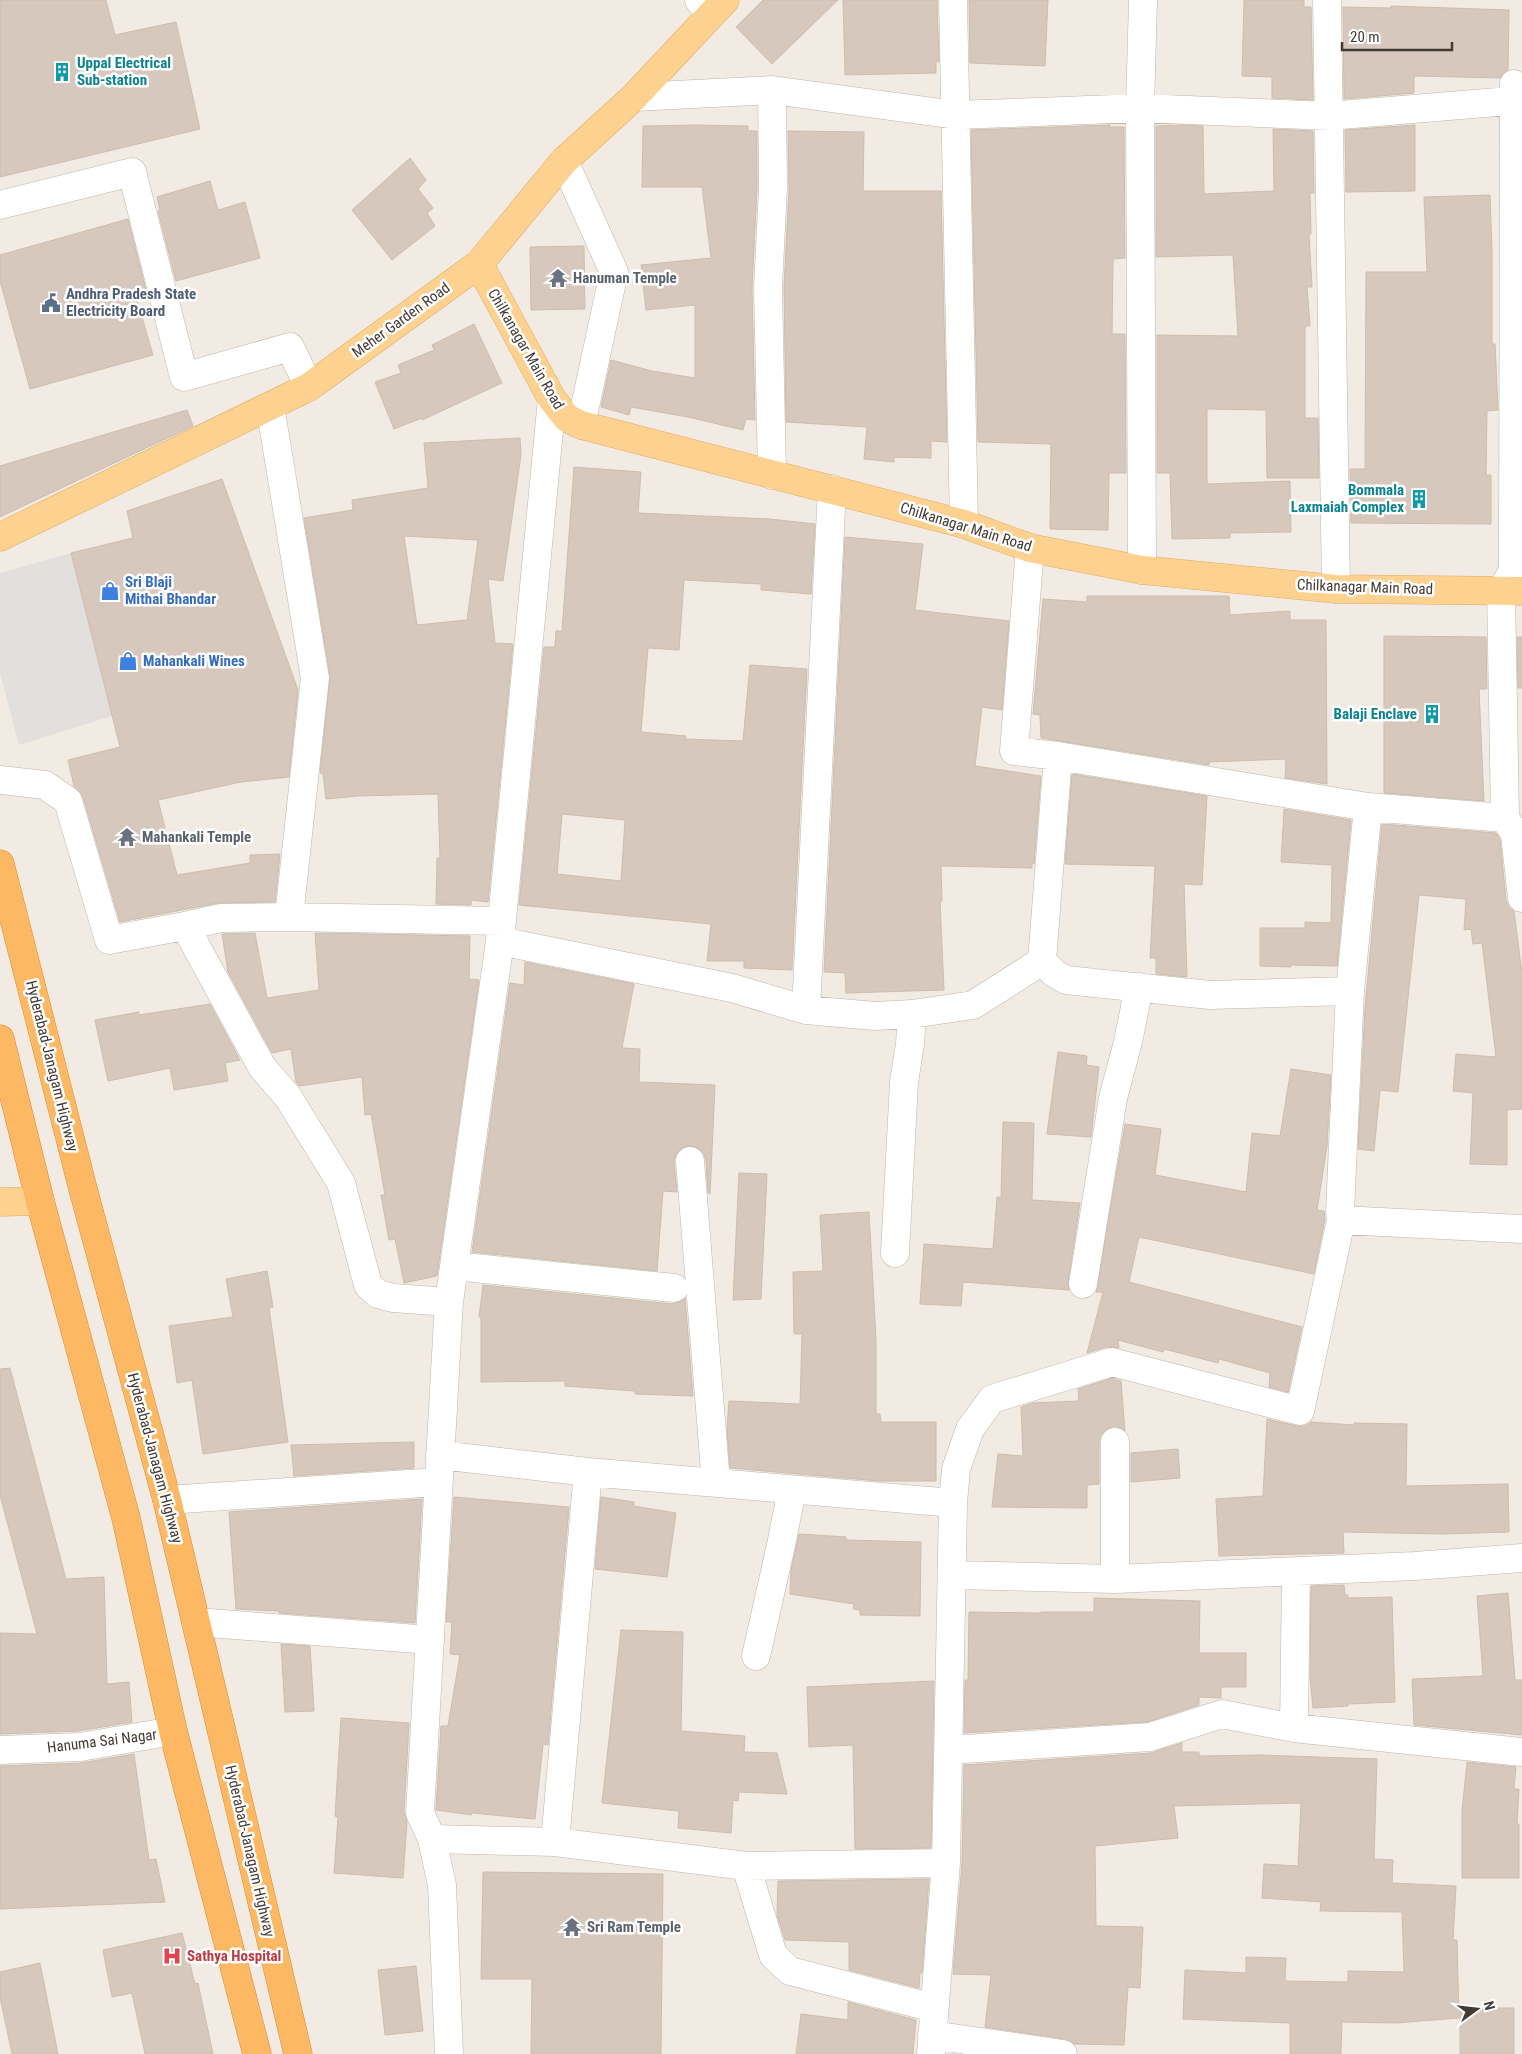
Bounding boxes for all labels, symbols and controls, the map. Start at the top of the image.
scale bar [1342,20,1452,52]
text: 20 m [1350,28,1380,46]
place label: Uppal Electrical Sub-station [77,54,171,89]
building icon: Uppal Electrical Sub-station [51,61,73,83]
temple icon: Hanuman Temple [547,267,569,289]
place label: Hanuman Temple [573,269,677,287]
street label: Meher Garden Road [349,278,453,362]
place label: Andhra Pradesh State Electricity Board [66,285,196,320]
street label: Chilkanagar Main Road [484,285,568,413]
public building icon: Andhra Pradesh State Electricity Board [40,292,62,314]
place label: Bommala Laxmaiah Complex [1291,481,1404,516]
building icon: Bommala Laxmaiah Complex [1408,488,1430,510]
street label: Chilkanagar Main Road [898,498,1034,556]
place label: Sri Blaji Mithai Bhandar [125,573,216,608]
street label: Chilkanagar Main Road [1297,576,1433,598]
shop icon: Sri Blaji Mithai Bhandar [99,580,121,602]
shop icon: Mahankali Wines [117,650,139,672]
place label: Mahankali Wines [143,652,245,670]
building icon: Balaji Enclave [1421,703,1443,725]
place label: Balaji Enclave [1334,705,1417,723]
temple icon: Mahankali Temple [116,826,138,848]
place label: Mahankali Temple [142,828,251,846]
street label: Hyderabad-Janagam Highway [22,979,82,1153]
street label: Hyderabad-Janagam Highway [124,1371,186,1545]
street label: Hanuma Sai Nagar [46,1725,158,1757]
street label: Hyderabad-Janagam Highway [221,1763,279,1939]
temple icon: Sri Ram Temple [561,1916,583,1938]
place label: Sri Ram Temple [587,1918,681,1936]
hospital icon: Sathya Hospital [161,1945,183,1967]
place label: Sathya Hospital [187,1947,281,1965]
north arrow [1452,1984,1502,2034]
text: N [1481,1999,1498,2012]

